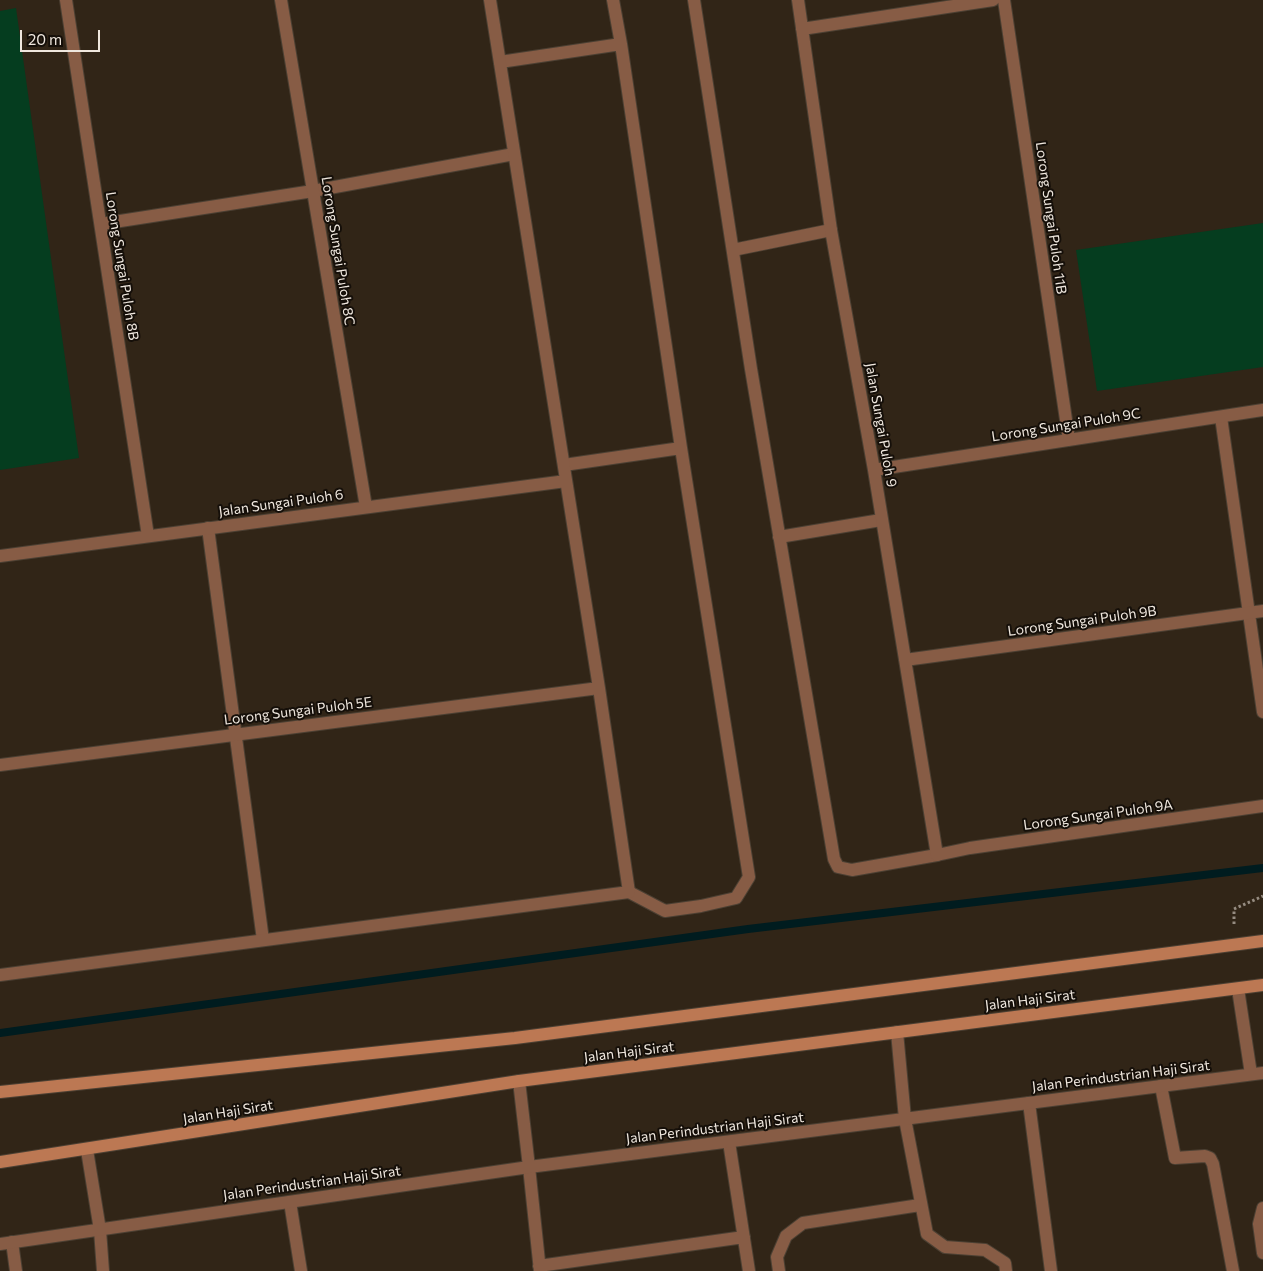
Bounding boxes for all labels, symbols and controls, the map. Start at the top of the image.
scale bar [22,20,102,52]
text: 20 m [28,30,62,48]
street label: Lorong Sungai Puloh 11B [1032,141,1070,295]
street label: Lorong Sungai Puloh 8C [318,175,358,327]
street label: Lorong Sungai Puloh 8B [102,190,142,342]
street label: Jalan Sungai Puloh 9 [862,362,900,488]
street label: Lorong Sungai Puloh 9C [990,405,1142,445]
street label: Jalan Sungai Puloh 6 [218,486,344,520]
street label: Lorong Sungai Puloh 9B [1006,602,1158,640]
street label: Lorong Sungai Puloh 5E [223,694,373,728]
street label: Lorong Sungai Puloh 9A [1022,796,1174,834]
street label: Jalan Haji Sirat [984,986,1076,1014]
street label: Jalan Haji Sirat [583,1038,675,1066]
street label: Jalan Perindustrian Haji Sirat [1031,1057,1211,1095]
street label: Jalan Haji Sirat [182,1097,274,1127]
street label: Jalan Perindustrian Haji Sirat [625,1109,805,1147]
street label: Jalan Perindustrian Haji Sirat [222,1162,402,1204]

